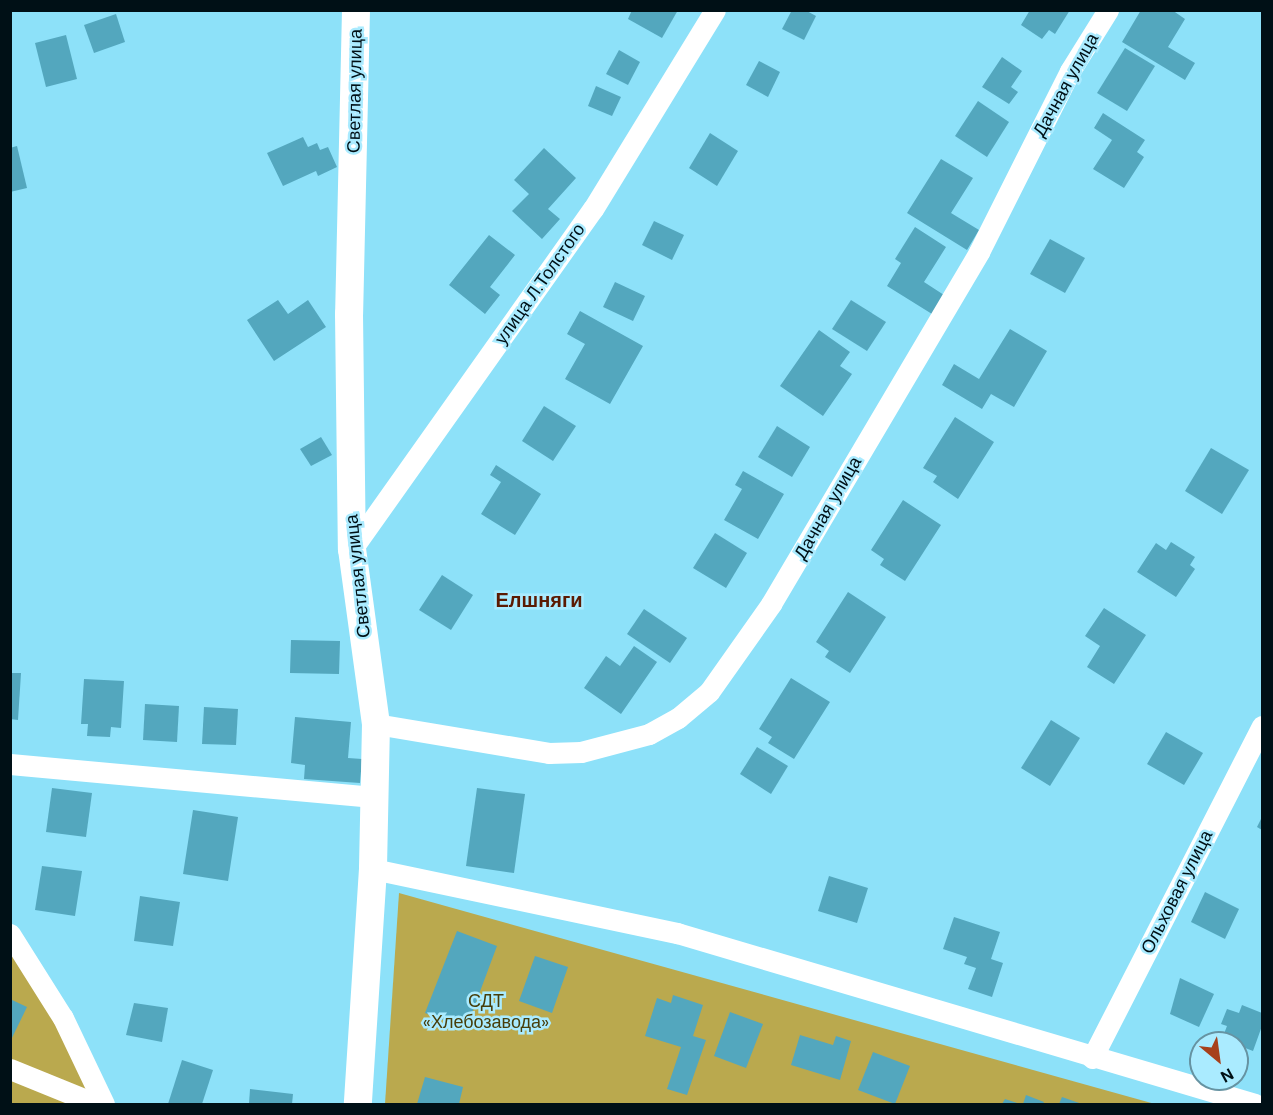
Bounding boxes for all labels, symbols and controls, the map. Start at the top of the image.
street label: Светлая улица [343,29,367,153]
street label: Дачная улица [1029,29,1103,141]
street label: улица Л.Толстого [490,219,590,349]
street label: Дачная улица [790,453,866,563]
street label: Светлая улица [341,513,375,639]
district label: Елшняги [495,588,583,612]
street label: Ольховая улица [1137,827,1217,957]
park label: СДТ «Хлебозавода» [423,991,549,1034]
north arrow [1189,1031,1249,1091]
text: N [1217,1063,1237,1087]

